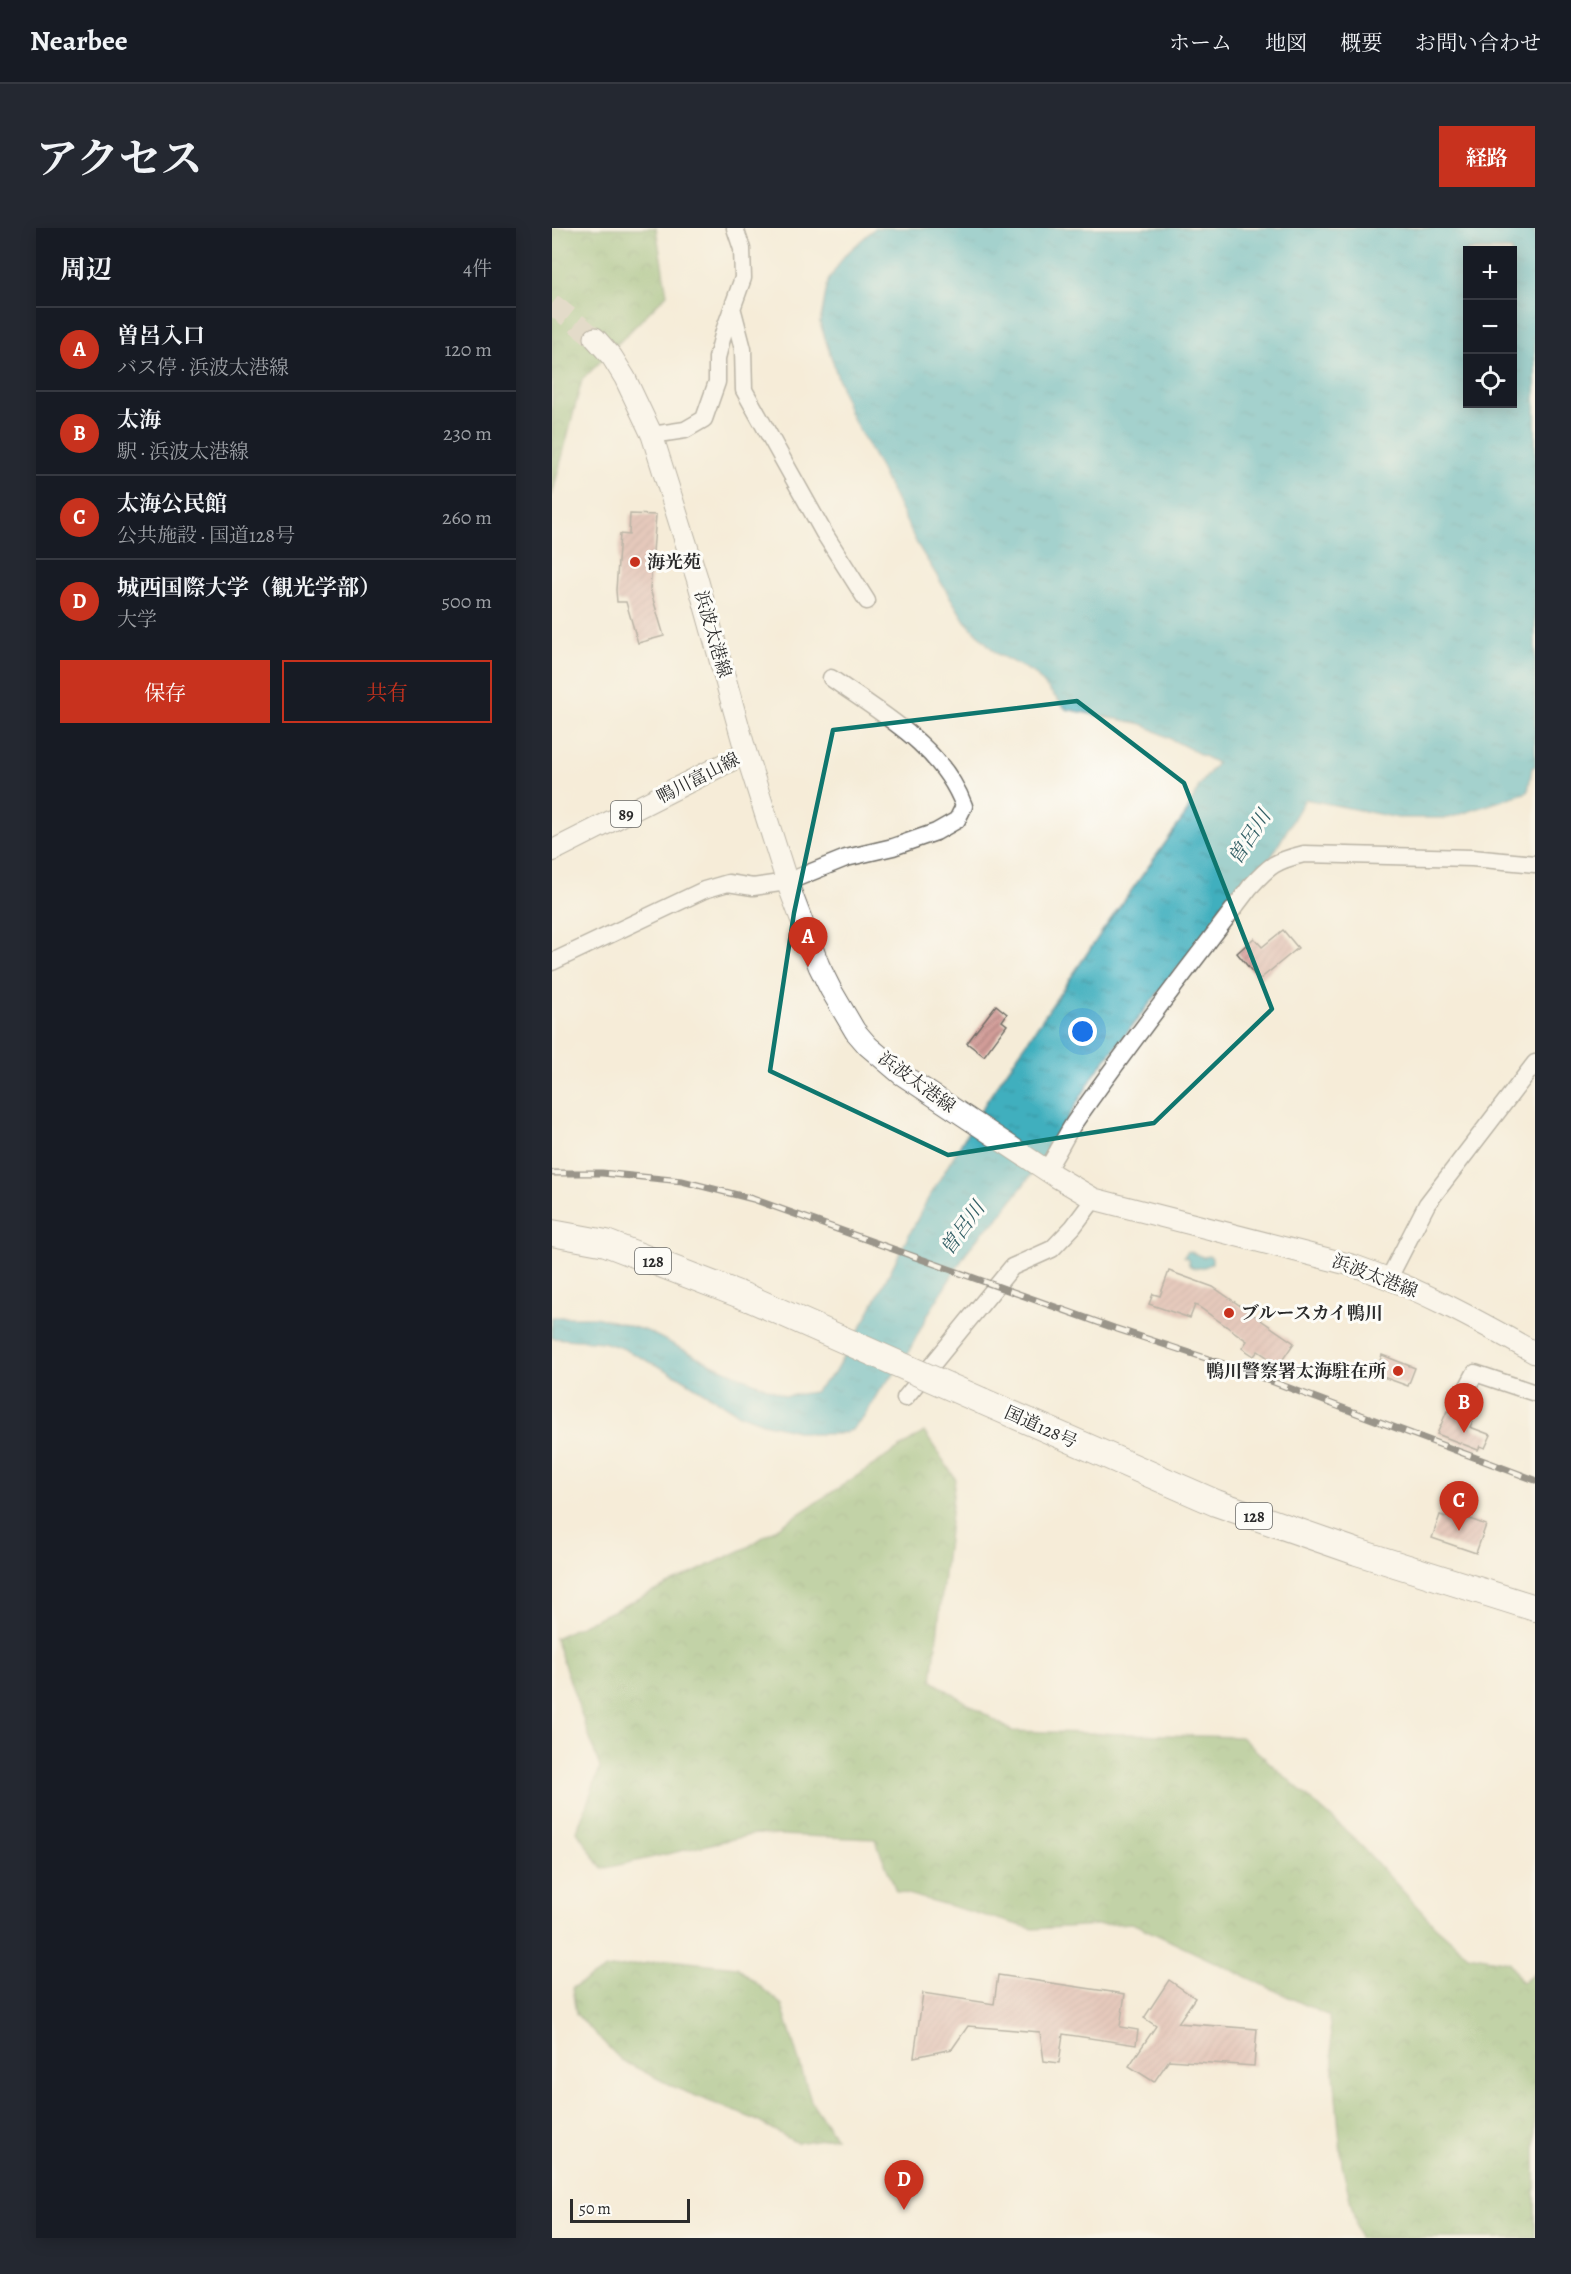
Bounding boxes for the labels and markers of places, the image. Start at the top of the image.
place label: 海光苑 [647,550,701,574]
marker: 海光苑 [628,555,642,569]
pin: A [788,918,828,967]
place label: ブルースカイ鴨川 [1241,1301,1383,1325]
marker: ブルースカイ鴨川 [1222,1306,1236,1320]
place label: 鴨川警察署太海駐在所 [1206,1359,1386,1383]
marker: 鴨川警察署太海駐在所 [1391,1364,1405,1378]
pin: B [1444,1384,1484,1433]
pin: C [1440,1482,1478,1531]
pin: D [884,2160,924,2210]

